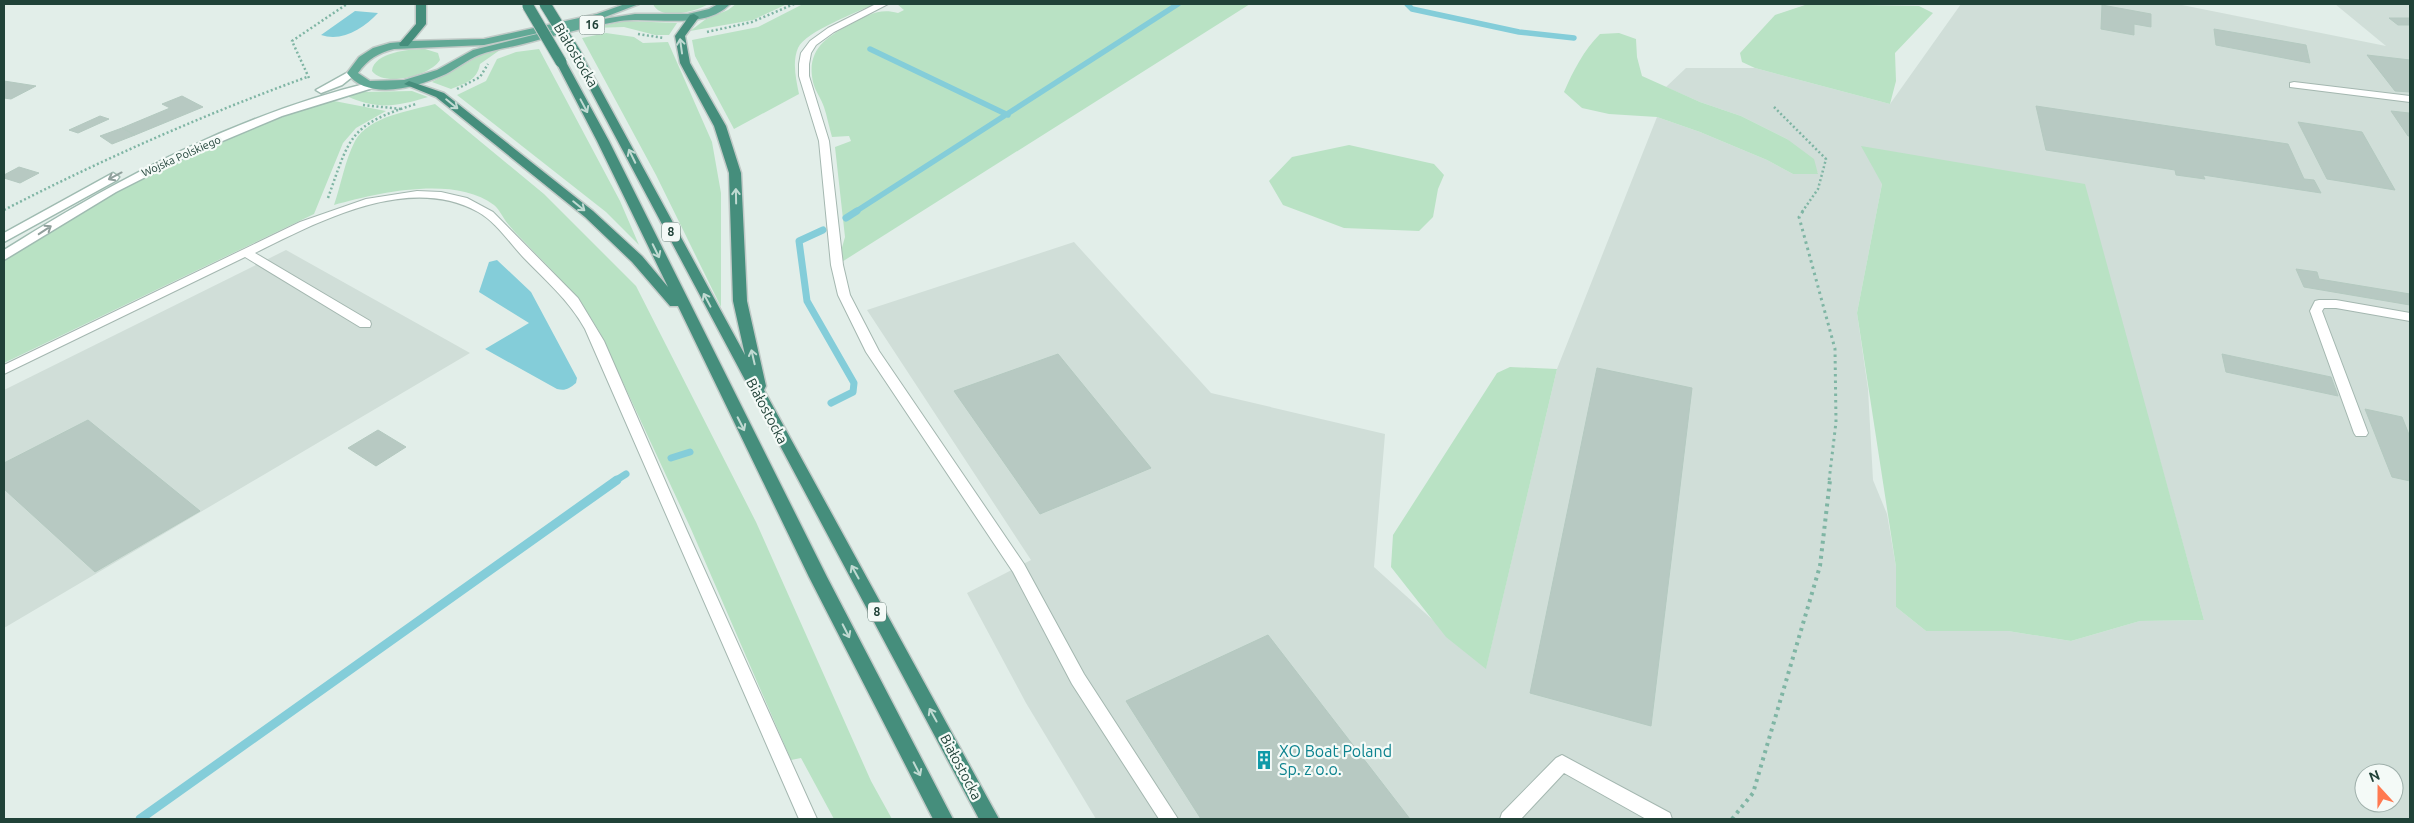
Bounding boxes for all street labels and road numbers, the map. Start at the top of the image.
road number: 16 [580,16,604,34]
street label: Białostocka [551,20,601,90]
street label: Wojska Polskiego [140,133,222,179]
road number: 8 [662,222,680,242]
street label: Białostocka [743,375,791,447]
road number: 8 [868,602,886,622]
street label: Białostocka [937,731,985,803]

